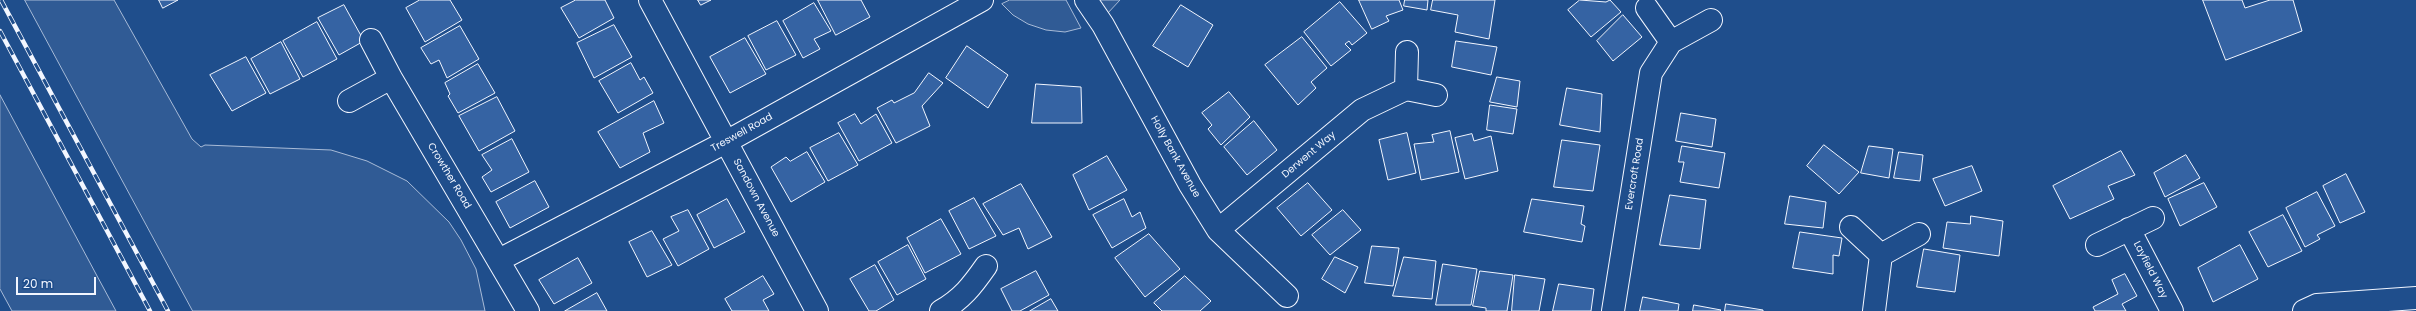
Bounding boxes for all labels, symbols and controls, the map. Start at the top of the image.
street label: Treswell Road [709,111,775,155]
street label: Holly Bank Avenue [1148,114,1202,200]
street label: Derwent Way [1280,129,1338,181]
street label: Evercroft Road [1623,137,1647,211]
street label: Crowther Road [425,141,473,211]
street label: Sandown Avenue [730,157,782,239]
street label: Layfield Way [2130,239,2170,301]
scale bar [18,269,98,295]
text: 20 m [23,275,53,292]

